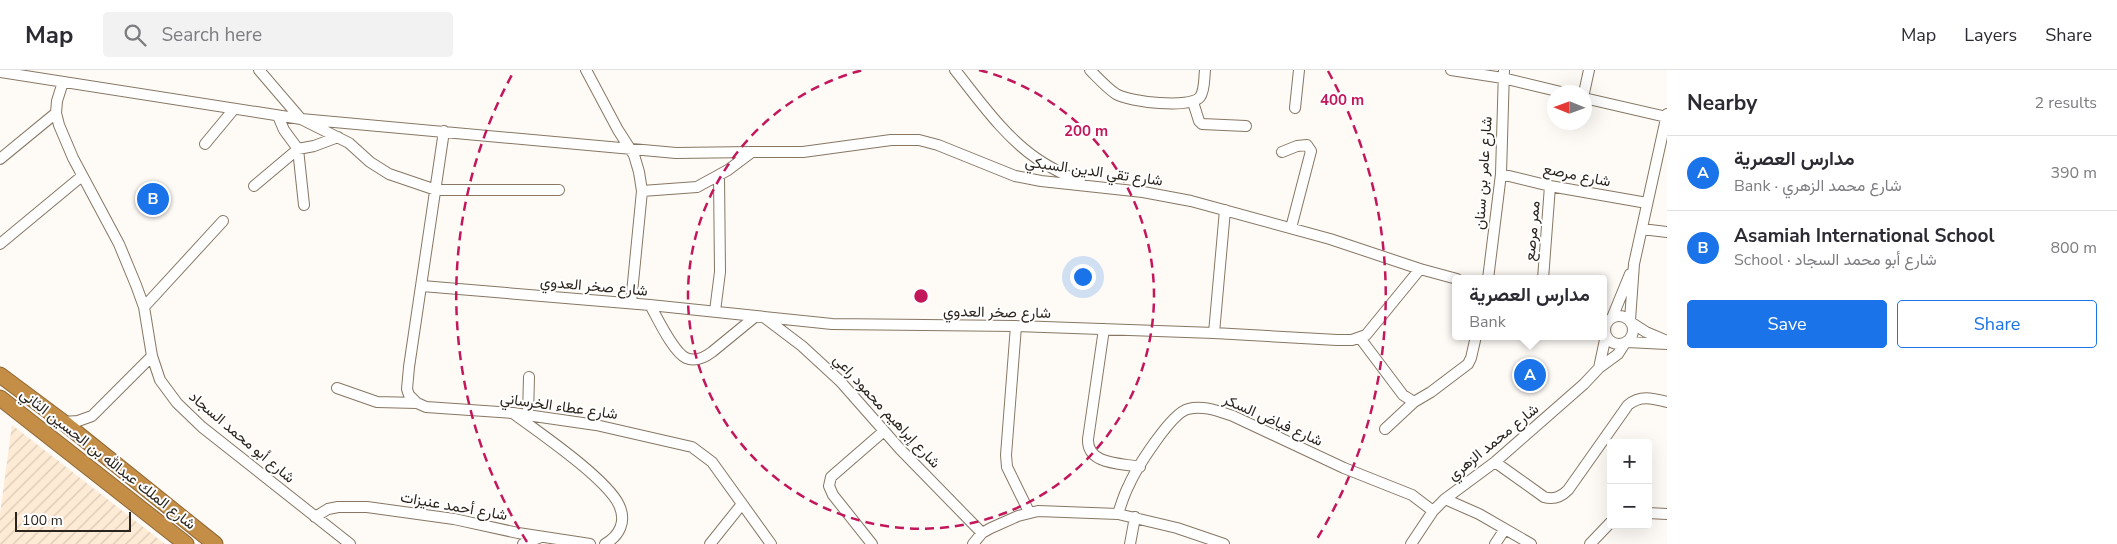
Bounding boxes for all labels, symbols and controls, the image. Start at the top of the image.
search box [103,12,453,57]
text: Map [25,19,73,51]
icon: search [121,21,149,49]
text: Search here [161,22,262,48]
text: Map [1901,23,1936,47]
text: Layers [1964,23,2017,47]
text: Share [2045,23,2092,47]
north arrow [1547,85,1592,130]
text: Nearby [1687,89,1757,117]
text: 400 m [1320,90,1364,110]
text: 2 results [2035,92,2097,114]
street label: شارع عامر بن سنان [1469,116,1498,230]
text: 200 m [1064,121,1108,141]
text: مدارس العصرية [1734,146,1855,172]
street label: شارع تقي الدين السبكي [1023,151,1164,194]
street label: شارع مرصع [1541,159,1613,192]
text: A [1697,162,1709,184]
text: 390 m [2050,162,2097,184]
text: Bank · شارع محمد الزهري [1734,175,1902,197]
pin: B [137,180,169,218]
street label: ممر مرصع [1519,200,1546,262]
text: Asamiah International School [1734,223,1995,249]
text: B [1697,237,1709,259]
text: 800 m [2050,237,2097,259]
text: School · شارع أبو محمد السجاد [1734,249,1937,271]
your location [1070,264,1096,290]
street label: شارع صخر العدوي [539,271,649,304]
popup [1452,275,1607,340]
text: مدارس العصرية [1469,282,1590,308]
centre of rings [912,287,930,305]
button: Save [1687,300,1887,348]
button: Share [1897,300,2097,348]
street label: شارع صخر العدوي [943,301,1051,326]
text: Bank [1469,311,1506,333]
street label: شارع إبراهيم محمود راعي [827,350,945,474]
pin: A [1514,356,1546,394]
street label: شارع الملك عبدالله بن الحسين الثاني [14,384,200,537]
street label: شارع أبو محمد السجاد [184,387,299,488]
street label: شارع عطاء الخرساني [499,388,619,427]
street label: شارع فياض السكر [1219,389,1326,452]
street label: شارع محمد الزهري [1443,399,1545,487]
map controls [1607,439,1652,529]
button: + [1607,439,1652,484]
button: − [1607,484,1652,529]
street label: شارع أحمد عنيزات [399,487,509,526]
scale bar [15,509,131,532]
text: 100 m [22,511,63,530]

